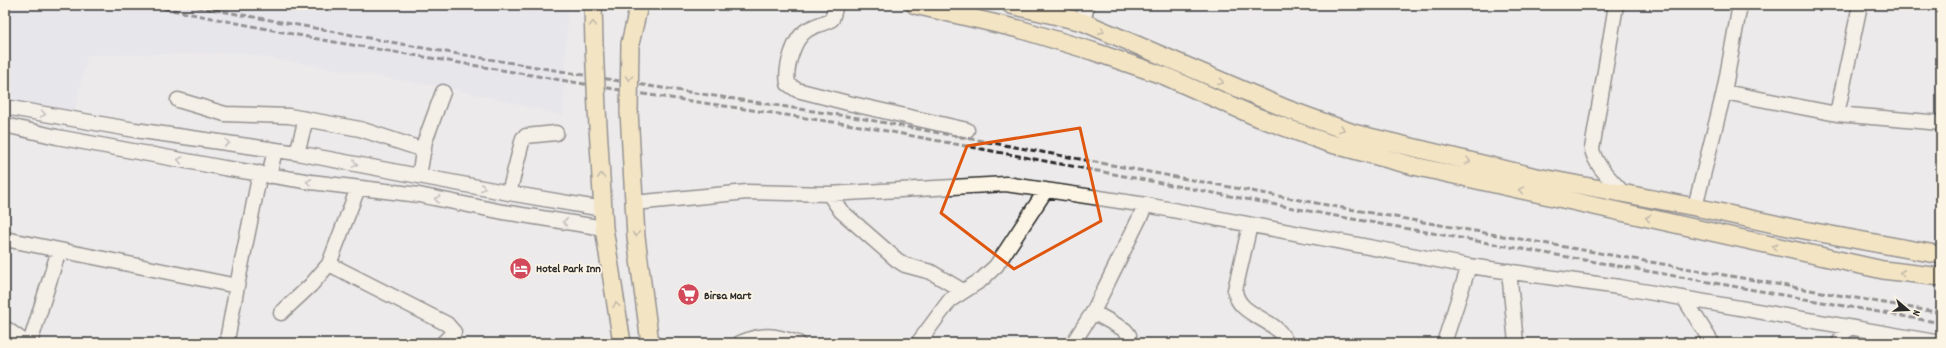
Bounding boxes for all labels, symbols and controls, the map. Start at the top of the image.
one-way arrow [589,21,598,27]
one-way arrow [1098,26,1105,34]
one-way arrow [625,75,633,81]
one-way arrow [1218,77,1225,85]
one-way arrow [40,109,46,118]
one-way arrow [1339,124,1346,132]
one-way arrow [224,138,230,147]
one-way arrow [177,156,184,165]
one-way arrow [1465,156,1472,164]
one-way arrow [352,159,358,168]
one-way arrow [596,173,605,179]
one-way arrow [306,178,312,187]
one-way arrow [480,184,486,192]
one-way arrow [1518,186,1524,194]
one-way arrow [434,195,441,204]
one-way arrow [1645,215,1651,223]
one-way arrow [562,218,568,227]
one-way arrow [631,231,640,237]
one-way arrow [1772,243,1778,251]
hotel icon: Hotel Park Inn [507,255,533,281]
place label: Hotel Park Inn [536,261,601,278]
one-way arrow [1899,269,1905,278]
supermarket icon: Birsa Mart [676,282,702,308]
place label: Birsa Mart [704,288,752,305]
north arrow [1888,290,1928,330]
one-way arrow [612,301,621,308]
text: N [1907,307,1924,318]

